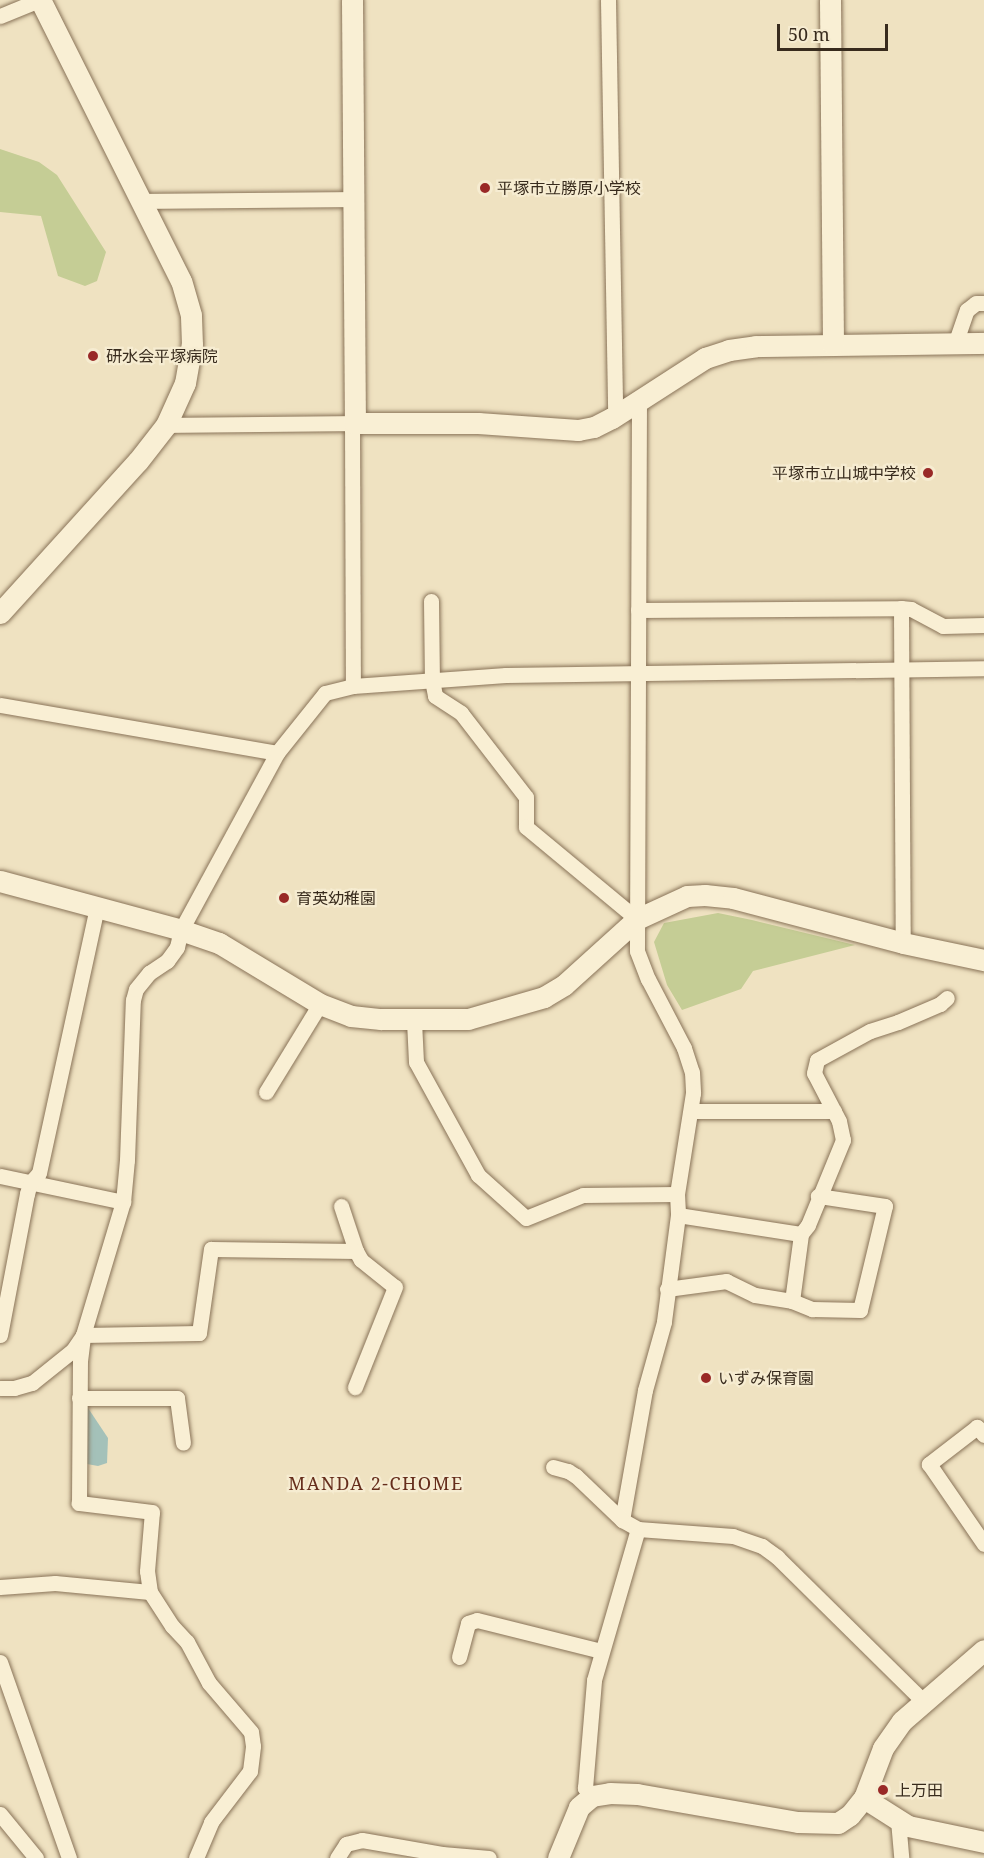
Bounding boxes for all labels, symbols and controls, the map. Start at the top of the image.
scale bar [780,12,891,50]
text: 50 m [788,22,830,46]
place label: 平塚市立勝原小学校 [497,178,641,198]
marker: 平塚市立勝原小学校 [478,181,492,195]
place label: 研水会平塚病院 [106,346,218,366]
marker: 研水会平塚病院 [84,347,102,365]
place label: 平塚市立山城中学校 [772,463,916,483]
marker: 平塚市立山城中学校 [921,466,935,480]
place label: 育英幼稚園 [296,888,376,908]
marker: 育英幼稚園 [277,891,291,905]
place label: いずみ保育園 [718,1368,814,1388]
marker: いずみ保育園 [699,1371,713,1385]
district label: MANDA 2-CHOME [288,1472,464,1494]
place label: 上万田 [895,1780,943,1800]
marker: 上万田 [876,1783,890,1797]

